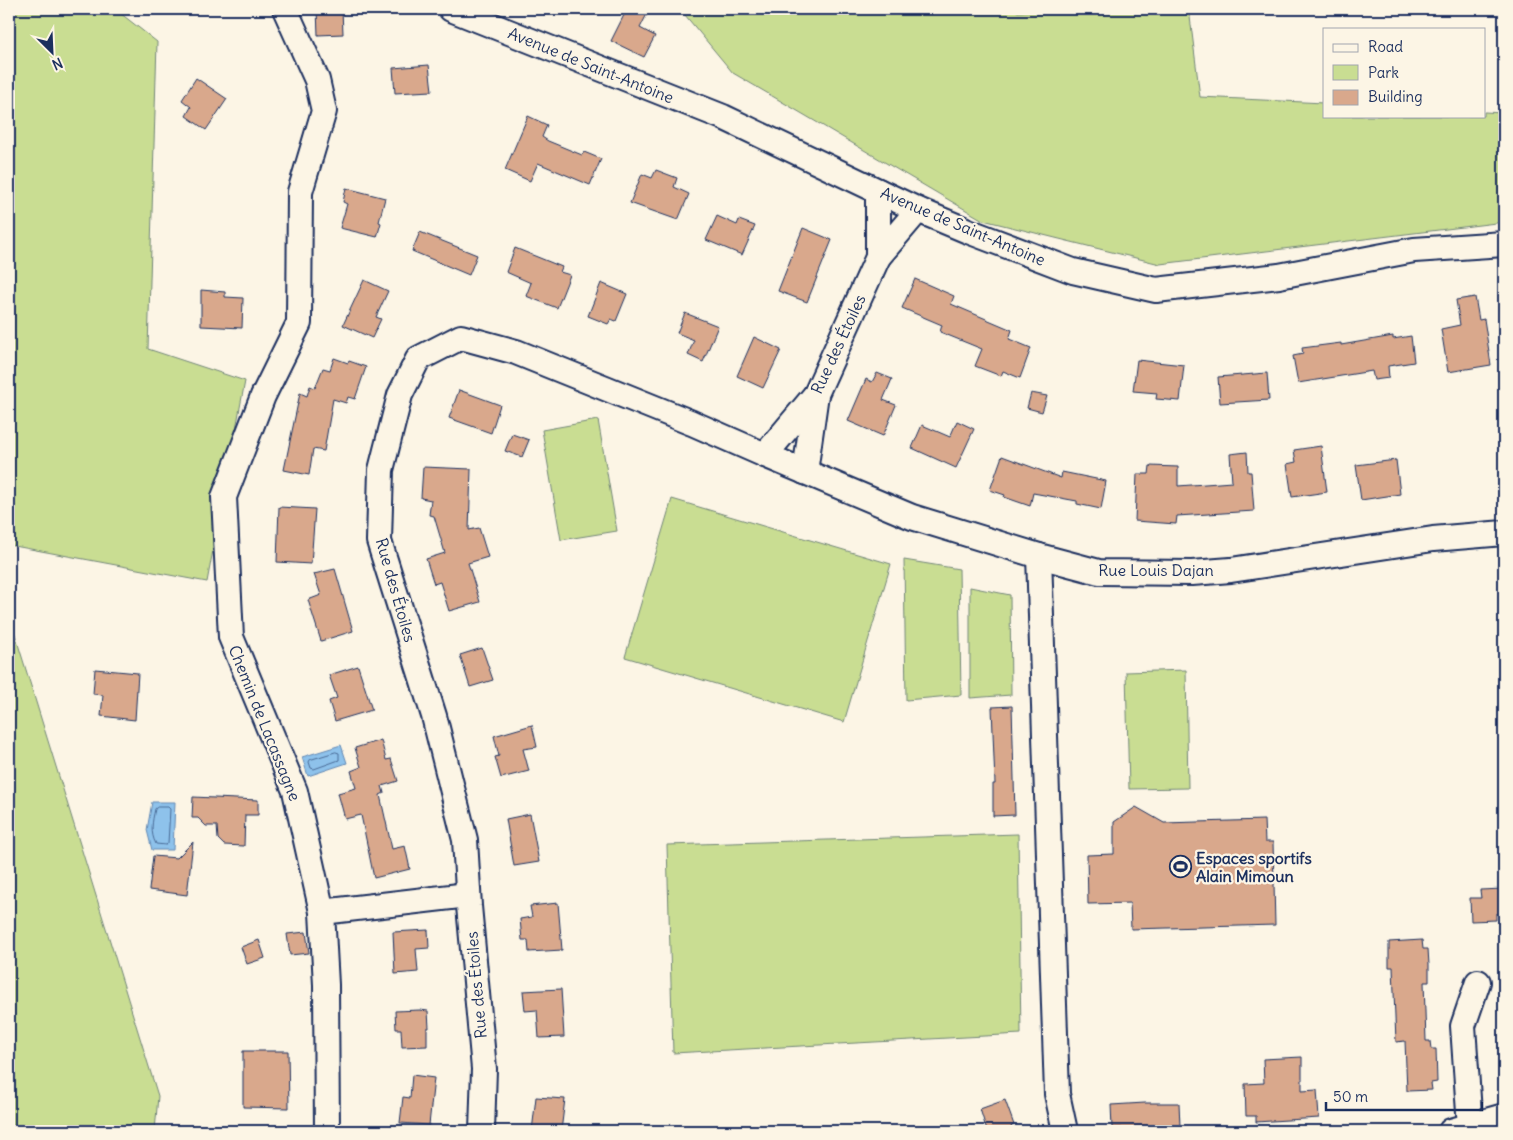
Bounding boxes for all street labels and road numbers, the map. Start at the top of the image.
street label: Avenue de Saint-Antoine [505,23,677,107]
street label: Avenue de Saint-Antoine [878,182,1048,270]
street label: Rue des Étoiles [806,291,870,397]
street label: Rue des Étoiles [372,536,420,644]
street label: Rue Louis Dajan [1098,560,1214,580]
street label: Chemin de Lacassagne [225,642,305,804]
street label: Rue des Étoiles [461,931,491,1039]

